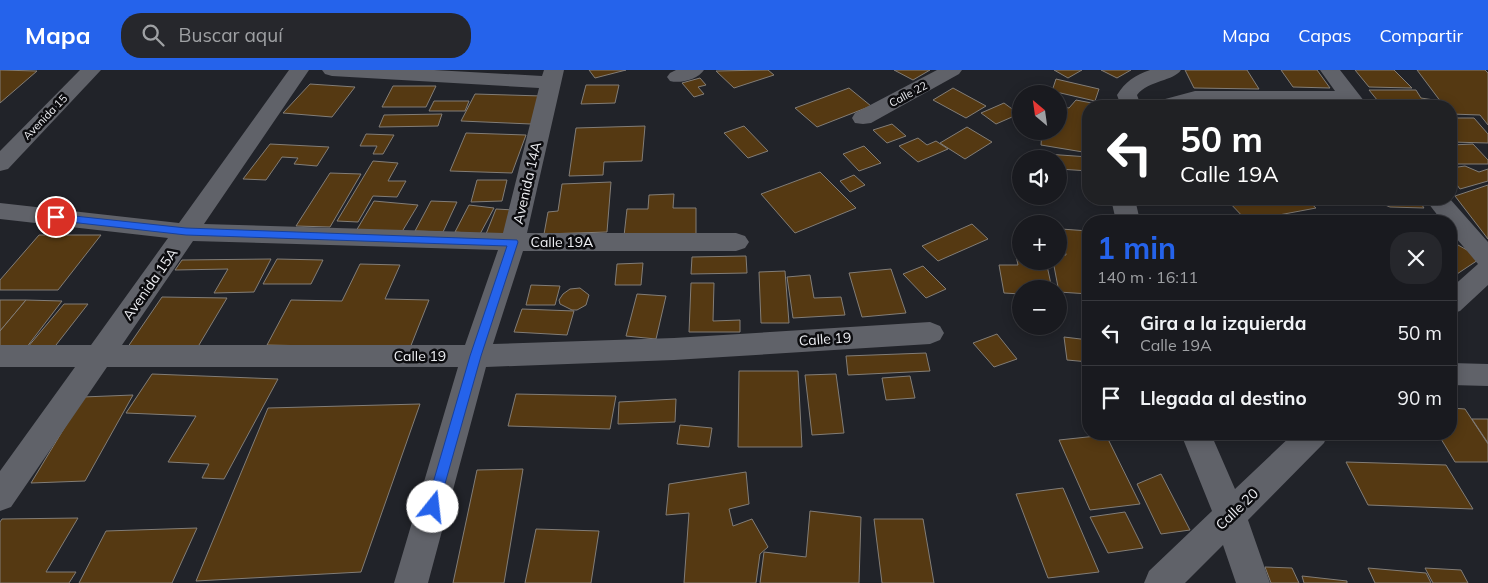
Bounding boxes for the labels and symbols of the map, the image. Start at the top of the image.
street label: Calle 22 [887,78,930,110]
north arrow [1012,85,1068,140]
street label: Avenida 15 [20,91,70,143]
street label: Avenida 14A [509,139,545,226]
pin [35,196,77,238]
street label: Calle 19A [531,233,594,251]
street label: Avenida 15A [119,244,182,324]
street label: Calle 19 [798,328,852,350]
street label: Calle 19 [394,347,446,365]
position arrow [406,480,458,532]
street label: Calle 20 [1212,484,1262,534]

